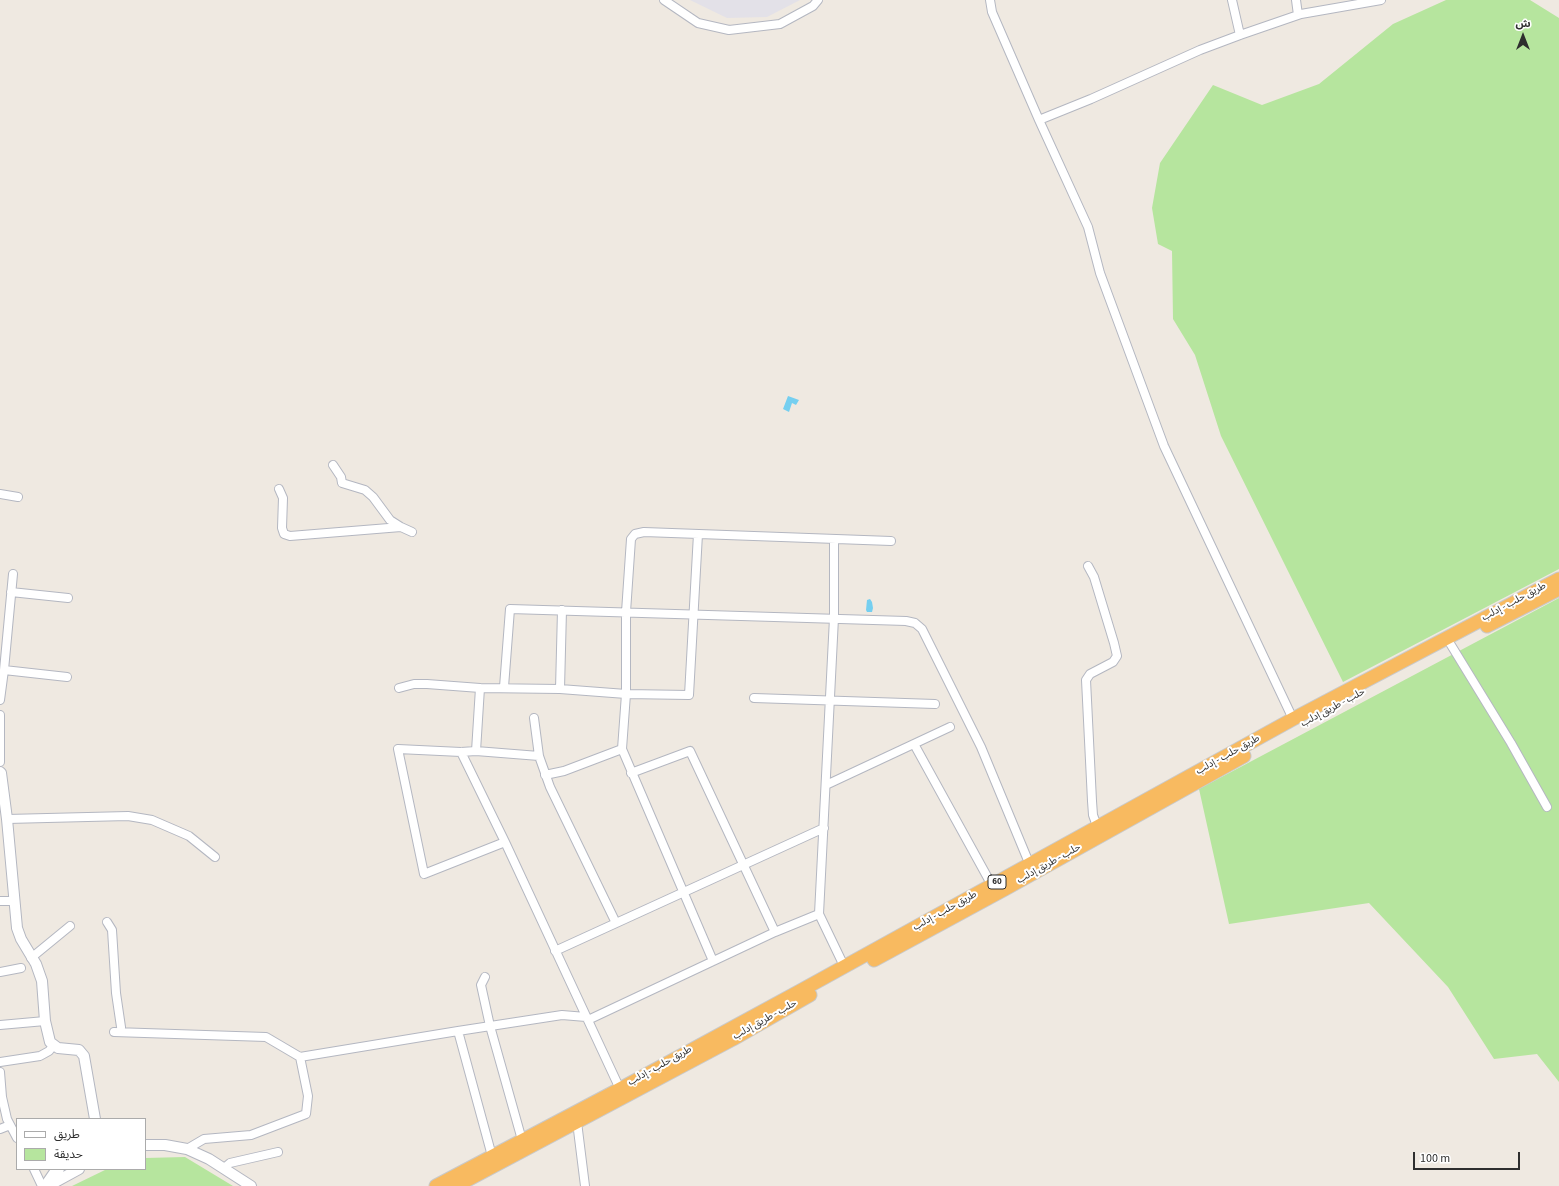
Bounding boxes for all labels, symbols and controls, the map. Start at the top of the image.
north arrow [1503,16,1543,56]
text: ش [1515,16,1531,31]
street label: طريق حلب - إدلب [1480,580,1548,624]
street label: حلب - طريق إدلب [1299,686,1367,730]
street label: طريق حلب - إدلب [1194,733,1262,777]
street label: حلب - طريق إدلب [1015,842,1083,886]
road number: 60 [988,875,1006,889]
street label: طريق حلب - إدلب [911,889,979,933]
street label: حلب - طريق إدلب [731,998,799,1042]
street label: طريق حلب - إدلب [626,1044,694,1088]
legend [16,1118,146,1170]
text: طريق [54,1126,80,1143]
scale bar [1415,1144,1522,1170]
text: حديقة [54,1146,83,1163]
text: 100 m [1420,1150,1450,1167]

